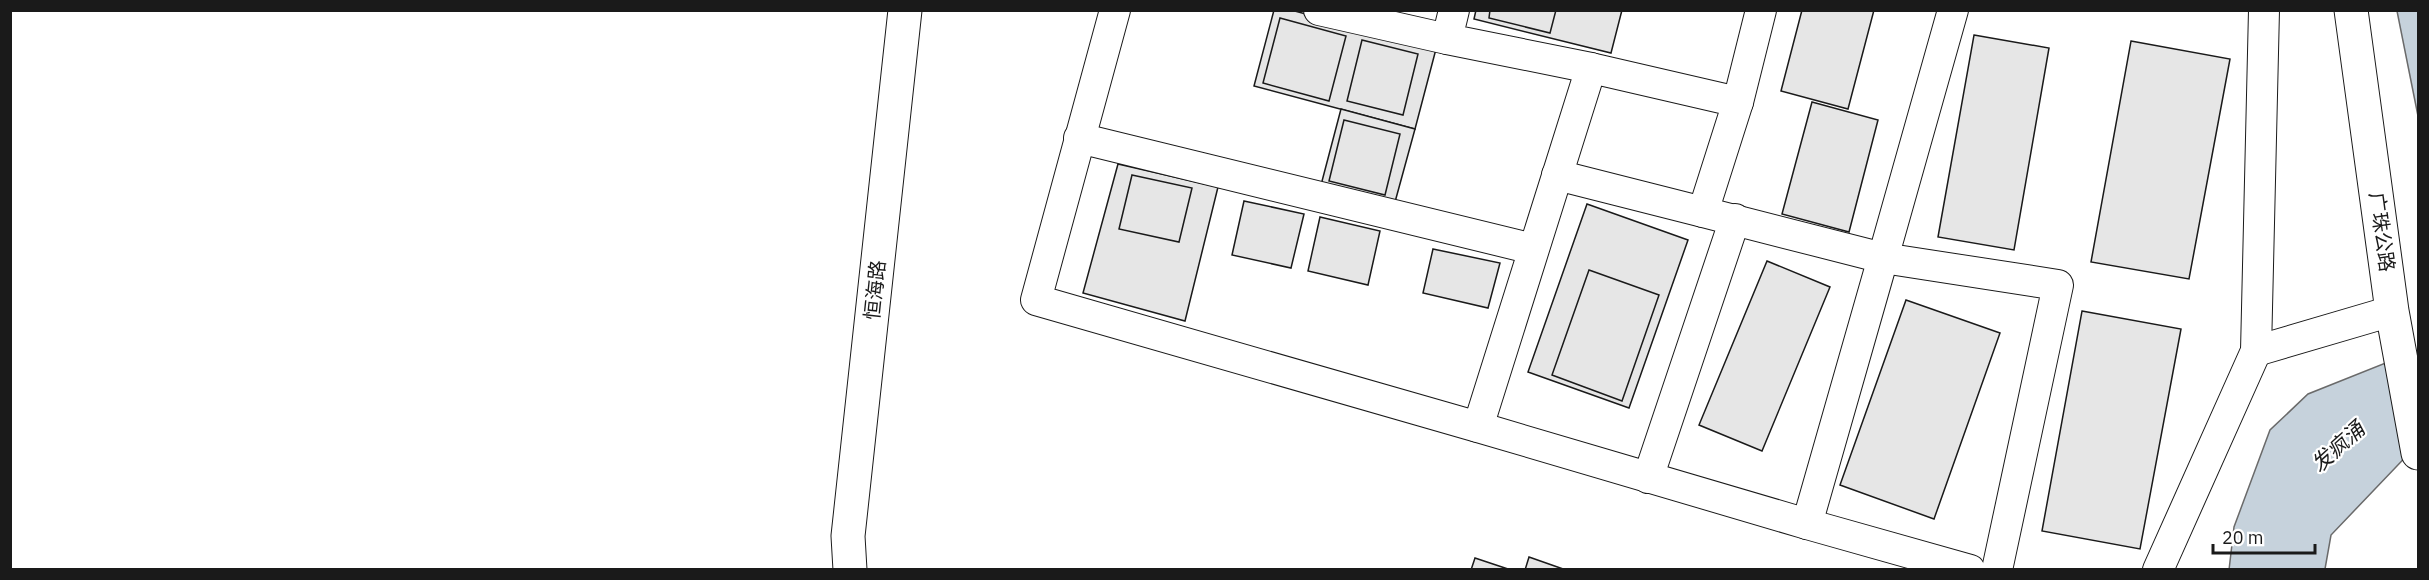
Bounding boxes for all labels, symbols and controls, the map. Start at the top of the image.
street label: 广珠公路 [2364,190,2401,273]
street label: 恒海路 [858,259,891,321]
water label: 发疯涌 [2305,413,2372,478]
scale bar [2213,517,2315,555]
text: 20 m [2222,526,2264,549]

